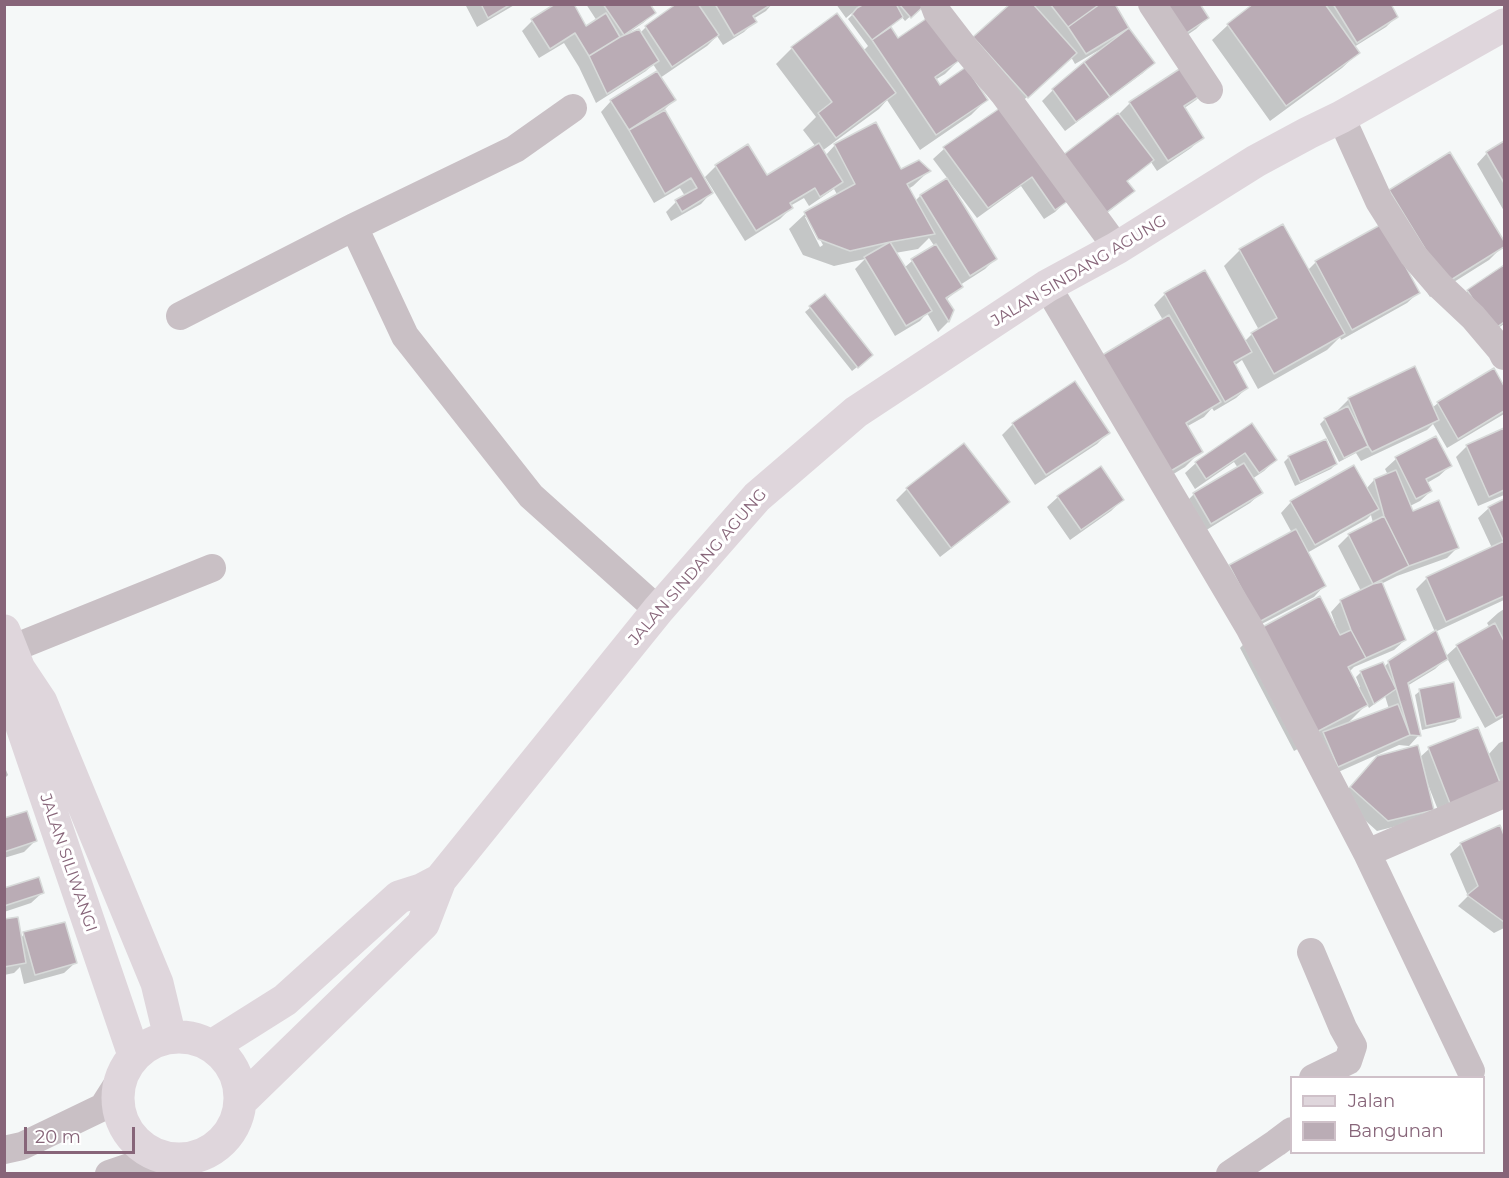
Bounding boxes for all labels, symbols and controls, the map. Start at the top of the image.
street label: JALAN SINDANG AGUNG [988,211,1170,331]
street label: JALAN SINDANG AGUNG [625,485,771,649]
street label: JALAN SILIWANGI [35,791,101,935]
legend [1290,1076,1485,1154]
text: Jalan [1348,1090,1395,1112]
scale bar [27,1115,138,1153]
text: Bangunan [1348,1120,1444,1142]
text: 20 m [35,1126,81,1148]

